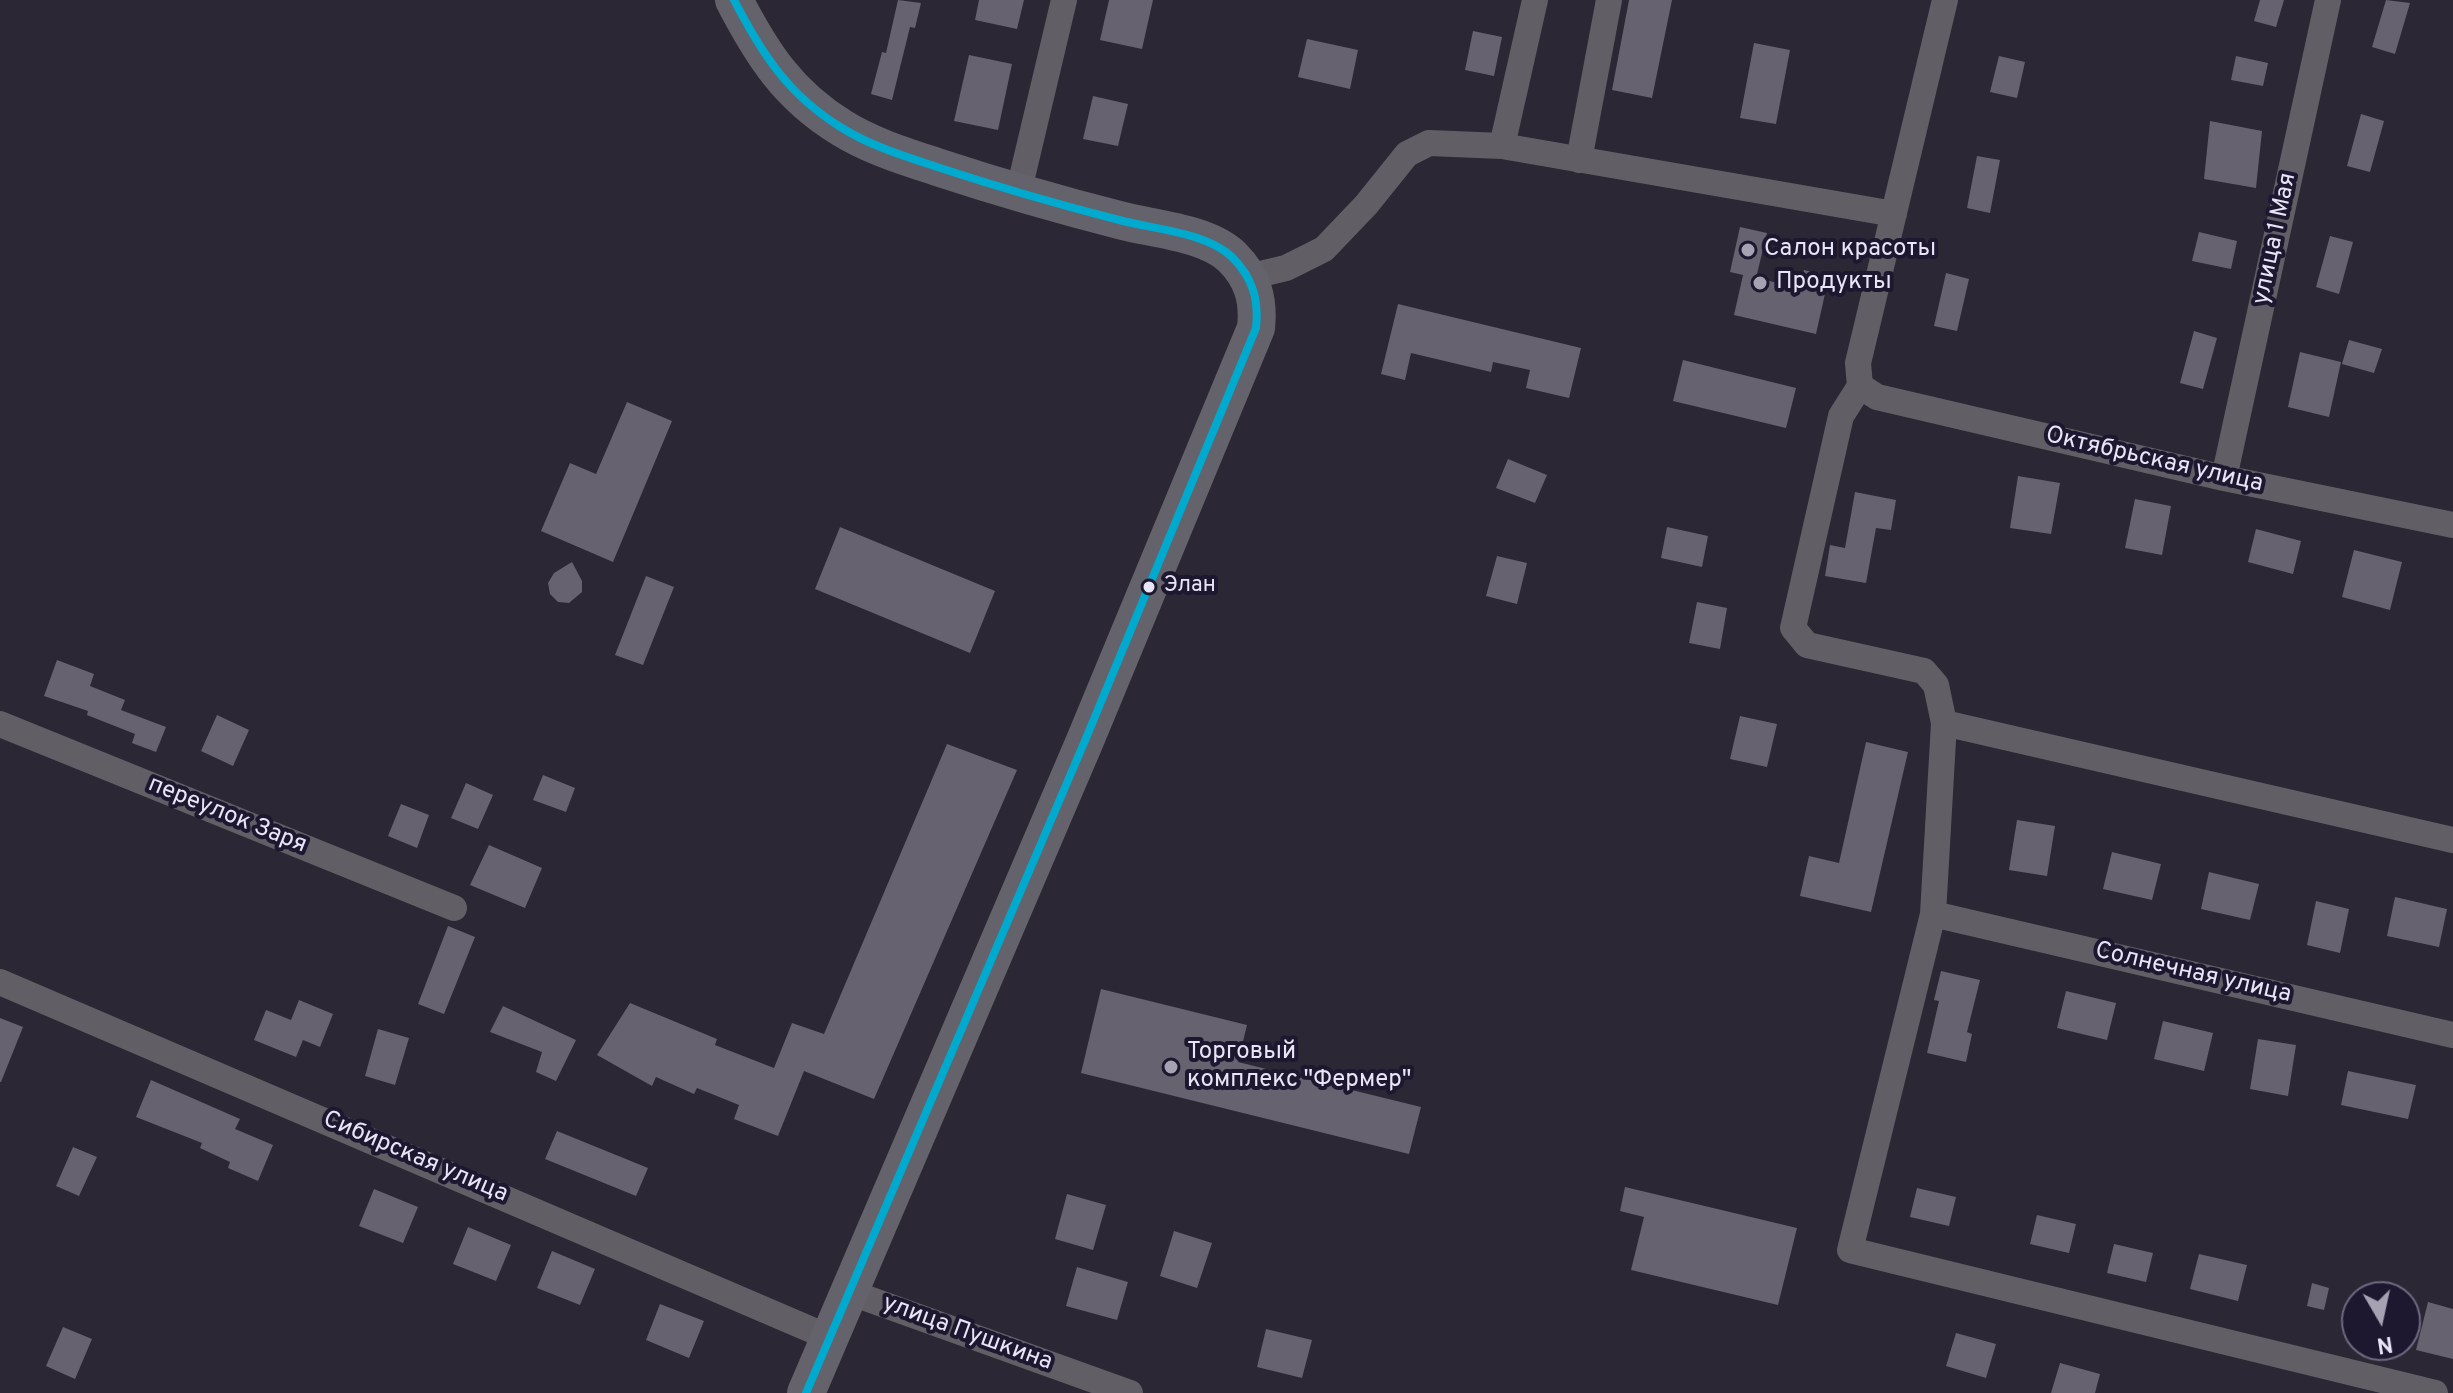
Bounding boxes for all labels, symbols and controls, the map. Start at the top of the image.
street label: улица 1 Мая [2248,170,2304,308]
place label: Салон красоты [1764,236,1936,264]
marker: Салон красоты [1739,241,1757,259]
place label: Продукты [1776,269,1892,297]
marker: Продукты [1751,274,1769,292]
street label: Октябрьская улица [2042,422,2266,500]
place label: Элан [1164,574,1216,600]
marker: Элан [1141,579,1157,595]
street label: переулок Заря [143,771,311,861]
street label: Солнечная улица [2092,937,2294,1011]
place label: Торговый комплекс "Фермер" [1187,1039,1412,1095]
marker: Торговый комплекс "Фермер" [1162,1058,1180,1076]
street label: Сибирская улица [318,1106,512,1210]
north arrow [2341,1281,2421,1361]
street label: улица Пушкина [878,1290,1056,1378]
text: N [2375,1329,2394,1358]

